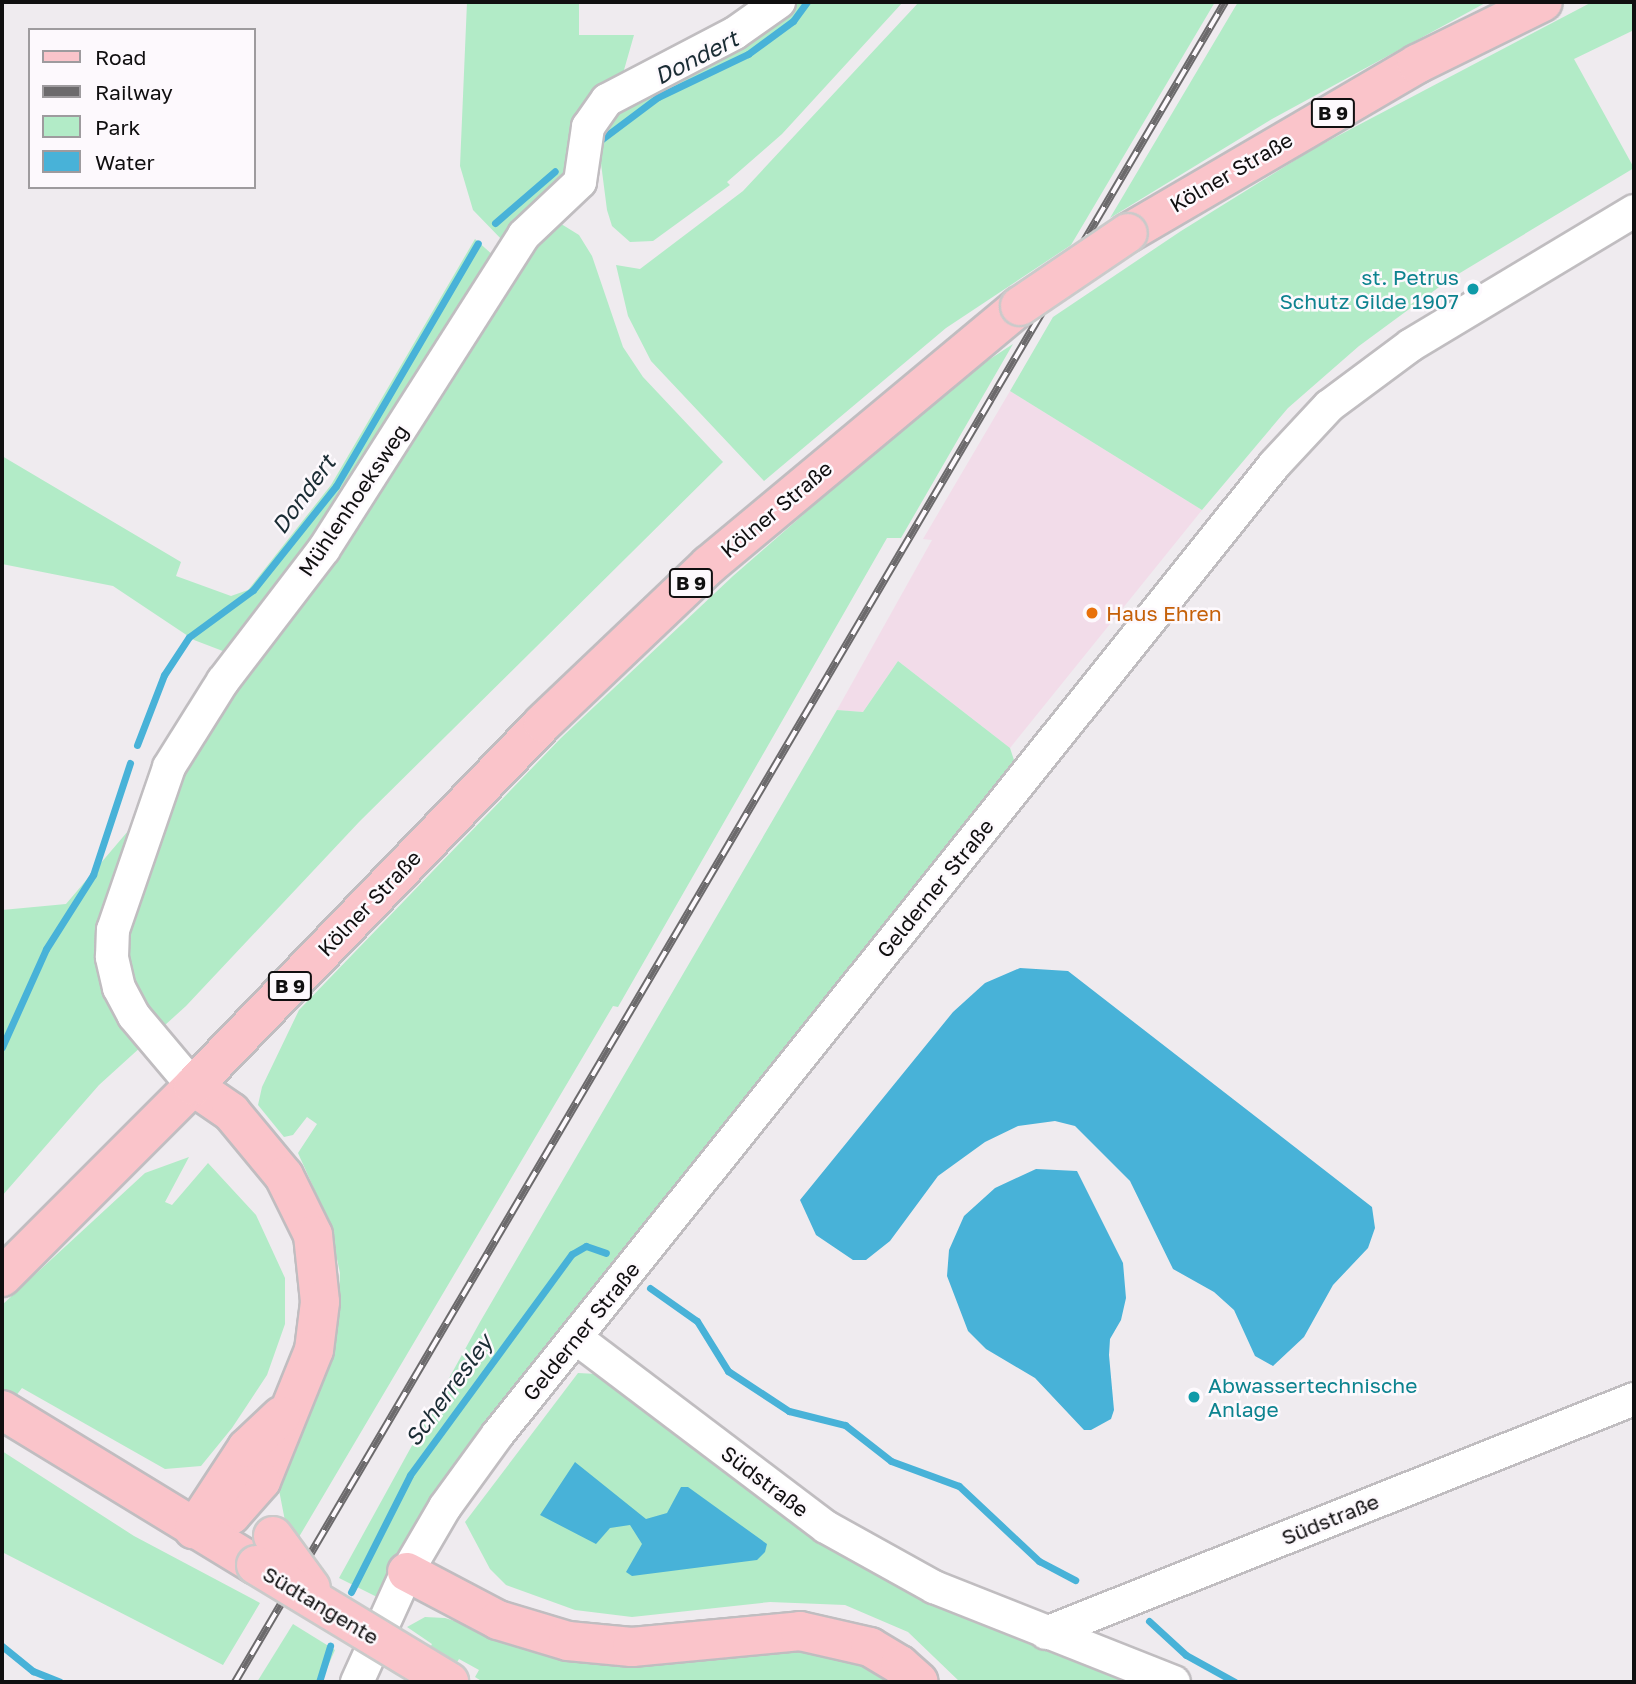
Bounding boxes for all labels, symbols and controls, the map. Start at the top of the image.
water label: Dondert [650,24,742,90]
legend [28,28,256,189]
text: Road [95,44,146,70]
text: Railway [95,79,173,105]
road number: B 9 [1310,97,1356,128]
text: Park [95,114,140,140]
street label: Kölner Straße [1165,127,1297,217]
text: Water [95,149,155,175]
place label: st. Petrus Schutz Gilde 1907 [1279,264,1459,314]
marker: st. Petrus Schutz Gilde 1907 [1465,281,1481,297]
street label: Mühlenhoeksweg [293,419,413,581]
water label: Dondert [265,449,341,539]
street label: Kölner Straße [715,455,837,563]
road number: B 9 [668,568,714,598]
place label: Haus Ehren [1106,600,1222,626]
marker: Haus Ehren [1084,605,1100,621]
street label: Gelderner Straße [871,814,999,962]
street label: Kölner Straße [312,845,426,961]
road number: B 9 [267,970,313,1002]
street label: Gelderner Straße [517,1257,645,1405]
water label: Scherresley [398,1329,498,1451]
place label: Abwassertechnische Anlage [1208,1372,1417,1422]
marker: Abwassertechnische Anlage [1186,1389,1202,1405]
street label: Südstraße [716,1440,814,1522]
street label: Südstraße [1278,1488,1382,1550]
street label: Südtangente [259,1561,383,1649]

